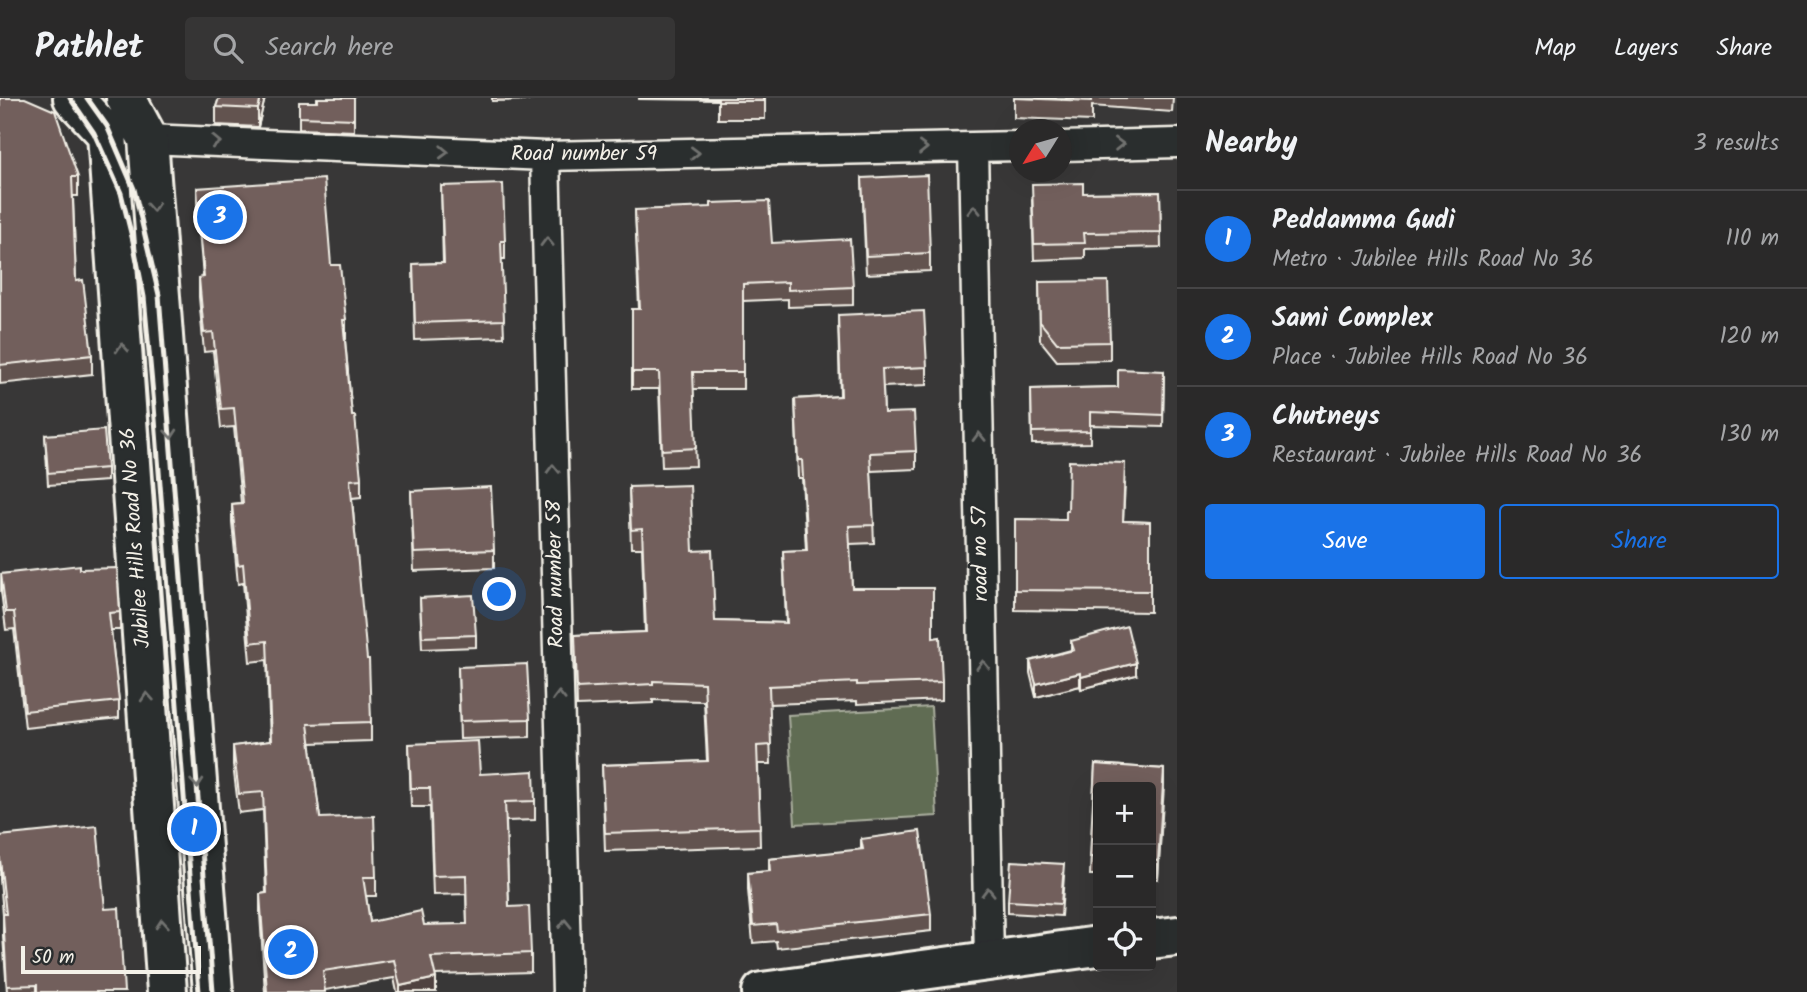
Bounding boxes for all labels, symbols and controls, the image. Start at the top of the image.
search box [185,17,675,80]
text: Pathlet [35,22,143,75]
text: Search here [265,27,393,69]
icon: search [209,29,247,67]
text: Map [1534,29,1576,68]
text: Layers [1614,29,1678,68]
text: Share [1716,29,1772,68]
north arrow [1009,119,1072,182]
text: Nearby [1205,120,1297,168]
text: 3 results [1693,126,1779,162]
one-way arrow [211,134,222,149]
one-way arrow [1114,137,1125,152]
street label: Road number 59 [511,138,657,171]
one-way arrow [918,141,929,156]
one-way arrow [438,144,449,159]
one-way arrow [691,145,701,161]
pin: 3 [197,191,243,243]
text: Peddamma Gudi [1272,200,1455,242]
one-way arrow [145,202,160,213]
one-way arrow [966,204,982,215]
text: 1 [1225,221,1231,257]
text: 110 m [1726,221,1779,257]
one-way arrow [540,236,555,247]
text: Metro · Jubilee Hills Road No 36 [1272,242,1594,278]
text: Sami Complex [1272,298,1433,340]
text: 2 [1221,319,1235,355]
text: 120 m [1719,319,1779,355]
text: Place · Jubilee Hills Road No 36 [1272,340,1588,376]
one-way arrow [115,342,130,353]
text: Chutneys [1272,396,1380,438]
text: 3 [1222,417,1234,453]
text: 130 m [1720,417,1779,453]
street label: Jubilee Hills Road No 36 [112,426,160,650]
one-way arrow [163,429,178,440]
one-way arrow [971,432,986,443]
text: Restaurant · Jubilee Hills Road No 36 [1272,438,1642,474]
one-way arrow [546,463,561,474]
street label: Road number 58 [538,499,574,648]
button: Save [1205,504,1485,579]
button: Share [1499,504,1779,579]
street label: road no 57 [964,505,998,602]
your location [482,577,516,611]
one-way arrow [975,659,991,669]
one-way arrow [139,691,154,702]
one-way arrow [552,691,567,702]
one-way arrow [189,778,204,789]
map controls [1093,782,1156,971]
button: + [1093,782,1156,845]
pin: 1 [171,803,217,855]
button: − [1093,845,1156,908]
one-way arrow [980,886,995,897]
button: locate [1093,908,1156,971]
one-way arrow [155,918,170,929]
one-way arrow [557,918,573,929]
pin: 2 [268,926,314,978]
scale bar [21,943,201,975]
text: 50 m [32,943,74,973]

